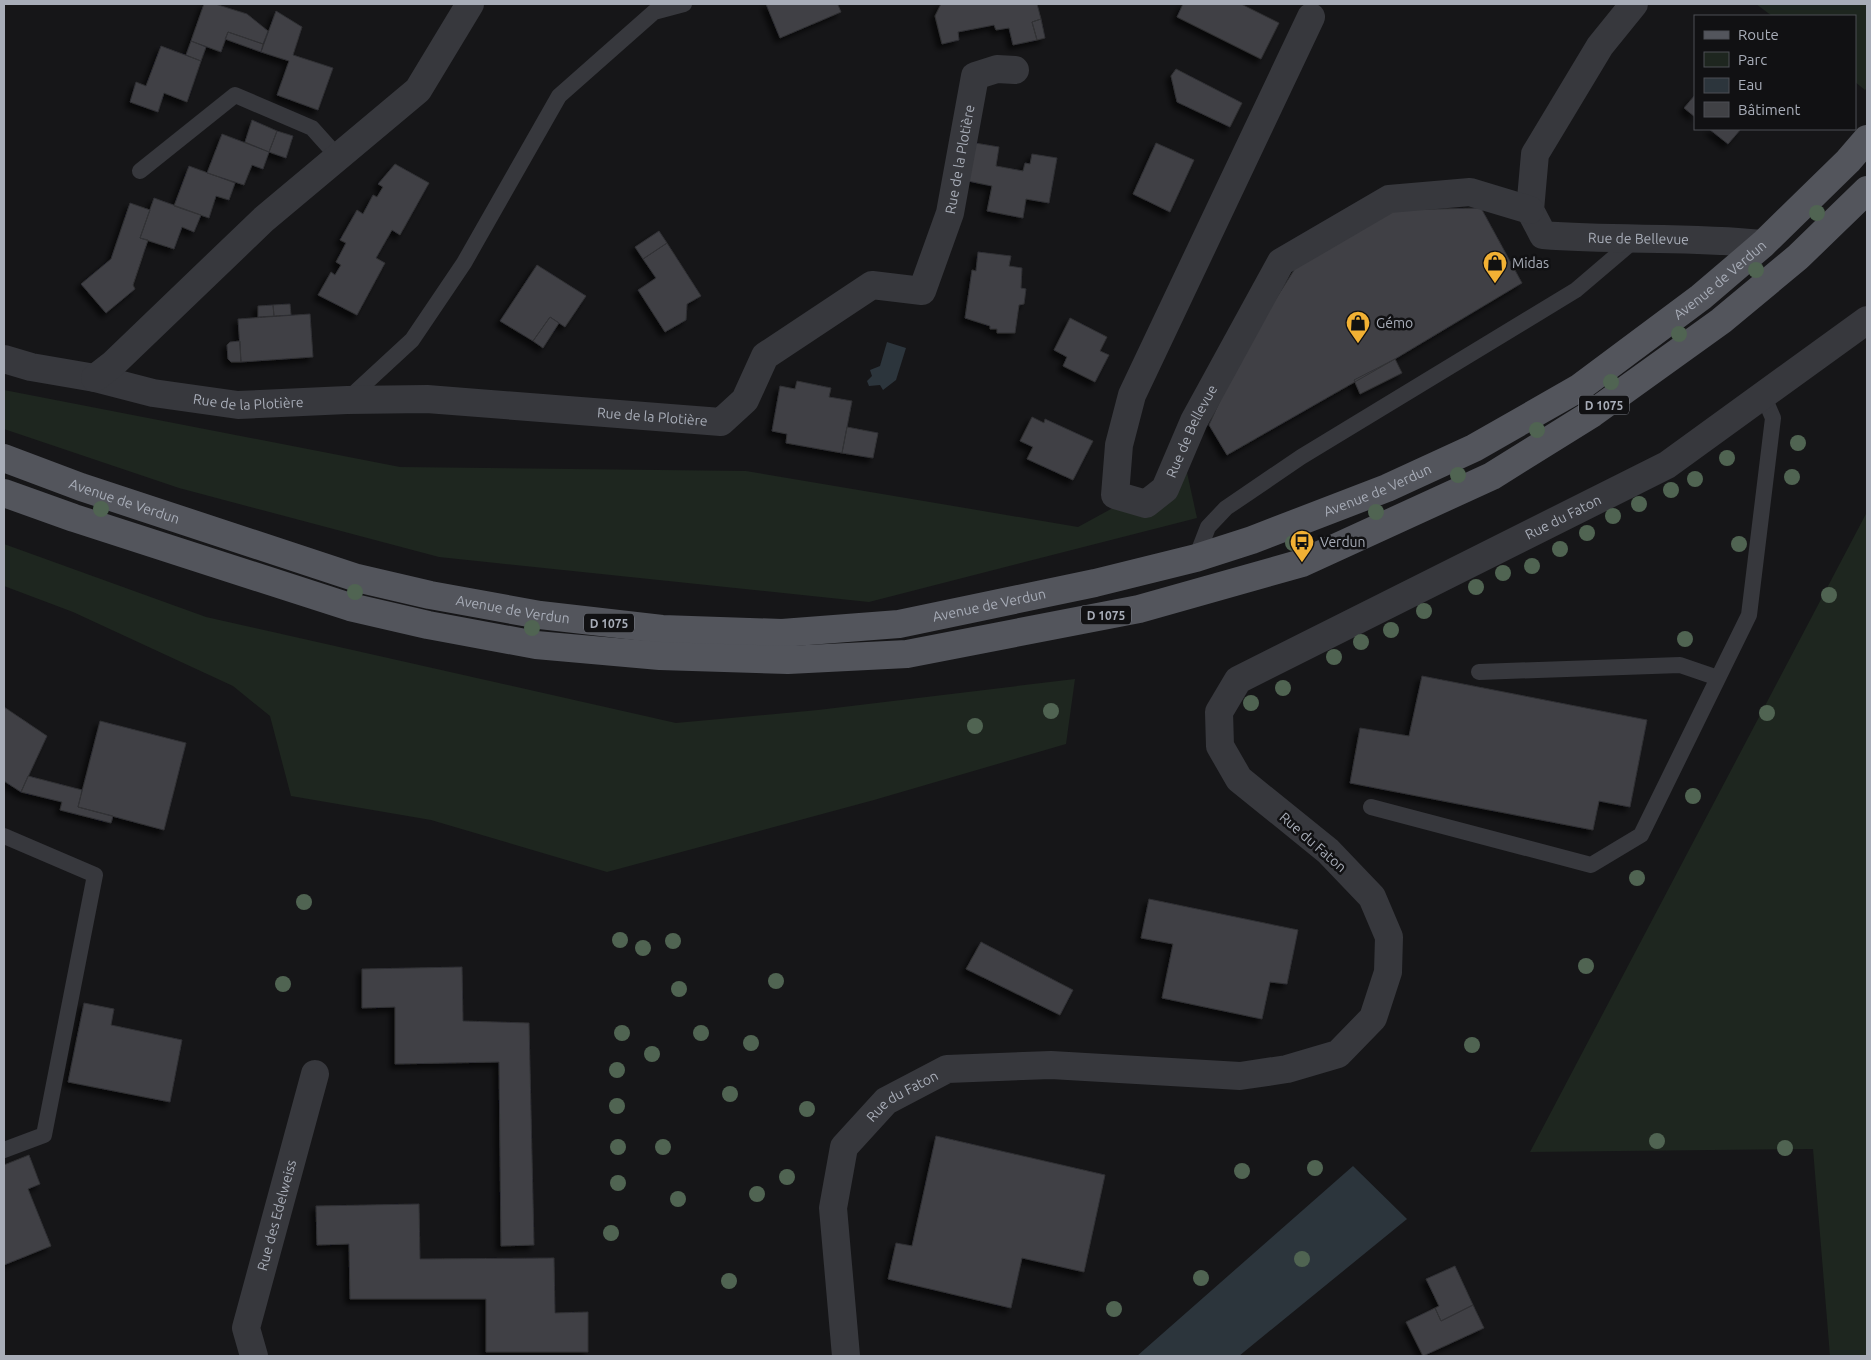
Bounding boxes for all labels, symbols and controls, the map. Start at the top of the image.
legend [1694,15,1856,130]
text: Route [1738,26,1779,43]
text: Parc [1738,51,1767,68]
text: Eau [1738,76,1763,93]
text: Bâtiment [1738,101,1801,118]
street label: Rue de la Plotière [942,103,978,215]
street label: Rue de Bellevue [1588,230,1689,247]
street label: Avenue de Verdun [1670,237,1769,323]
shop icon: Midas [1482,250,1508,284]
place label: Midas [1512,255,1549,271]
shop icon: Gémo [1345,310,1371,344]
place label: Gémo [1376,315,1413,331]
street label: Rue de Bellevue [1163,382,1220,480]
street label: Rue de la Plotière [192,391,304,413]
road number: D 1075 [1579,396,1629,414]
street label: Rue de la Plotière [596,404,708,429]
street label: Avenue de Verdun [1321,461,1434,520]
street label: Avenue de Verdun [67,475,182,527]
street label: Rue du Faton [1523,491,1604,543]
bus stop icon: Verdun [1289,529,1315,563]
place label: Verdun [1320,534,1366,550]
street label: Avenue de Verdun [931,586,1047,625]
street label: Avenue de Verdun [455,592,571,626]
road number: D 1075 [1081,606,1131,624]
road number: D 1075 [584,614,634,632]
street label: Rue du Faton [1277,809,1349,875]
street label: Rue du Faton [863,1067,941,1125]
street label: Rue des Edelweiss [254,1158,299,1273]

